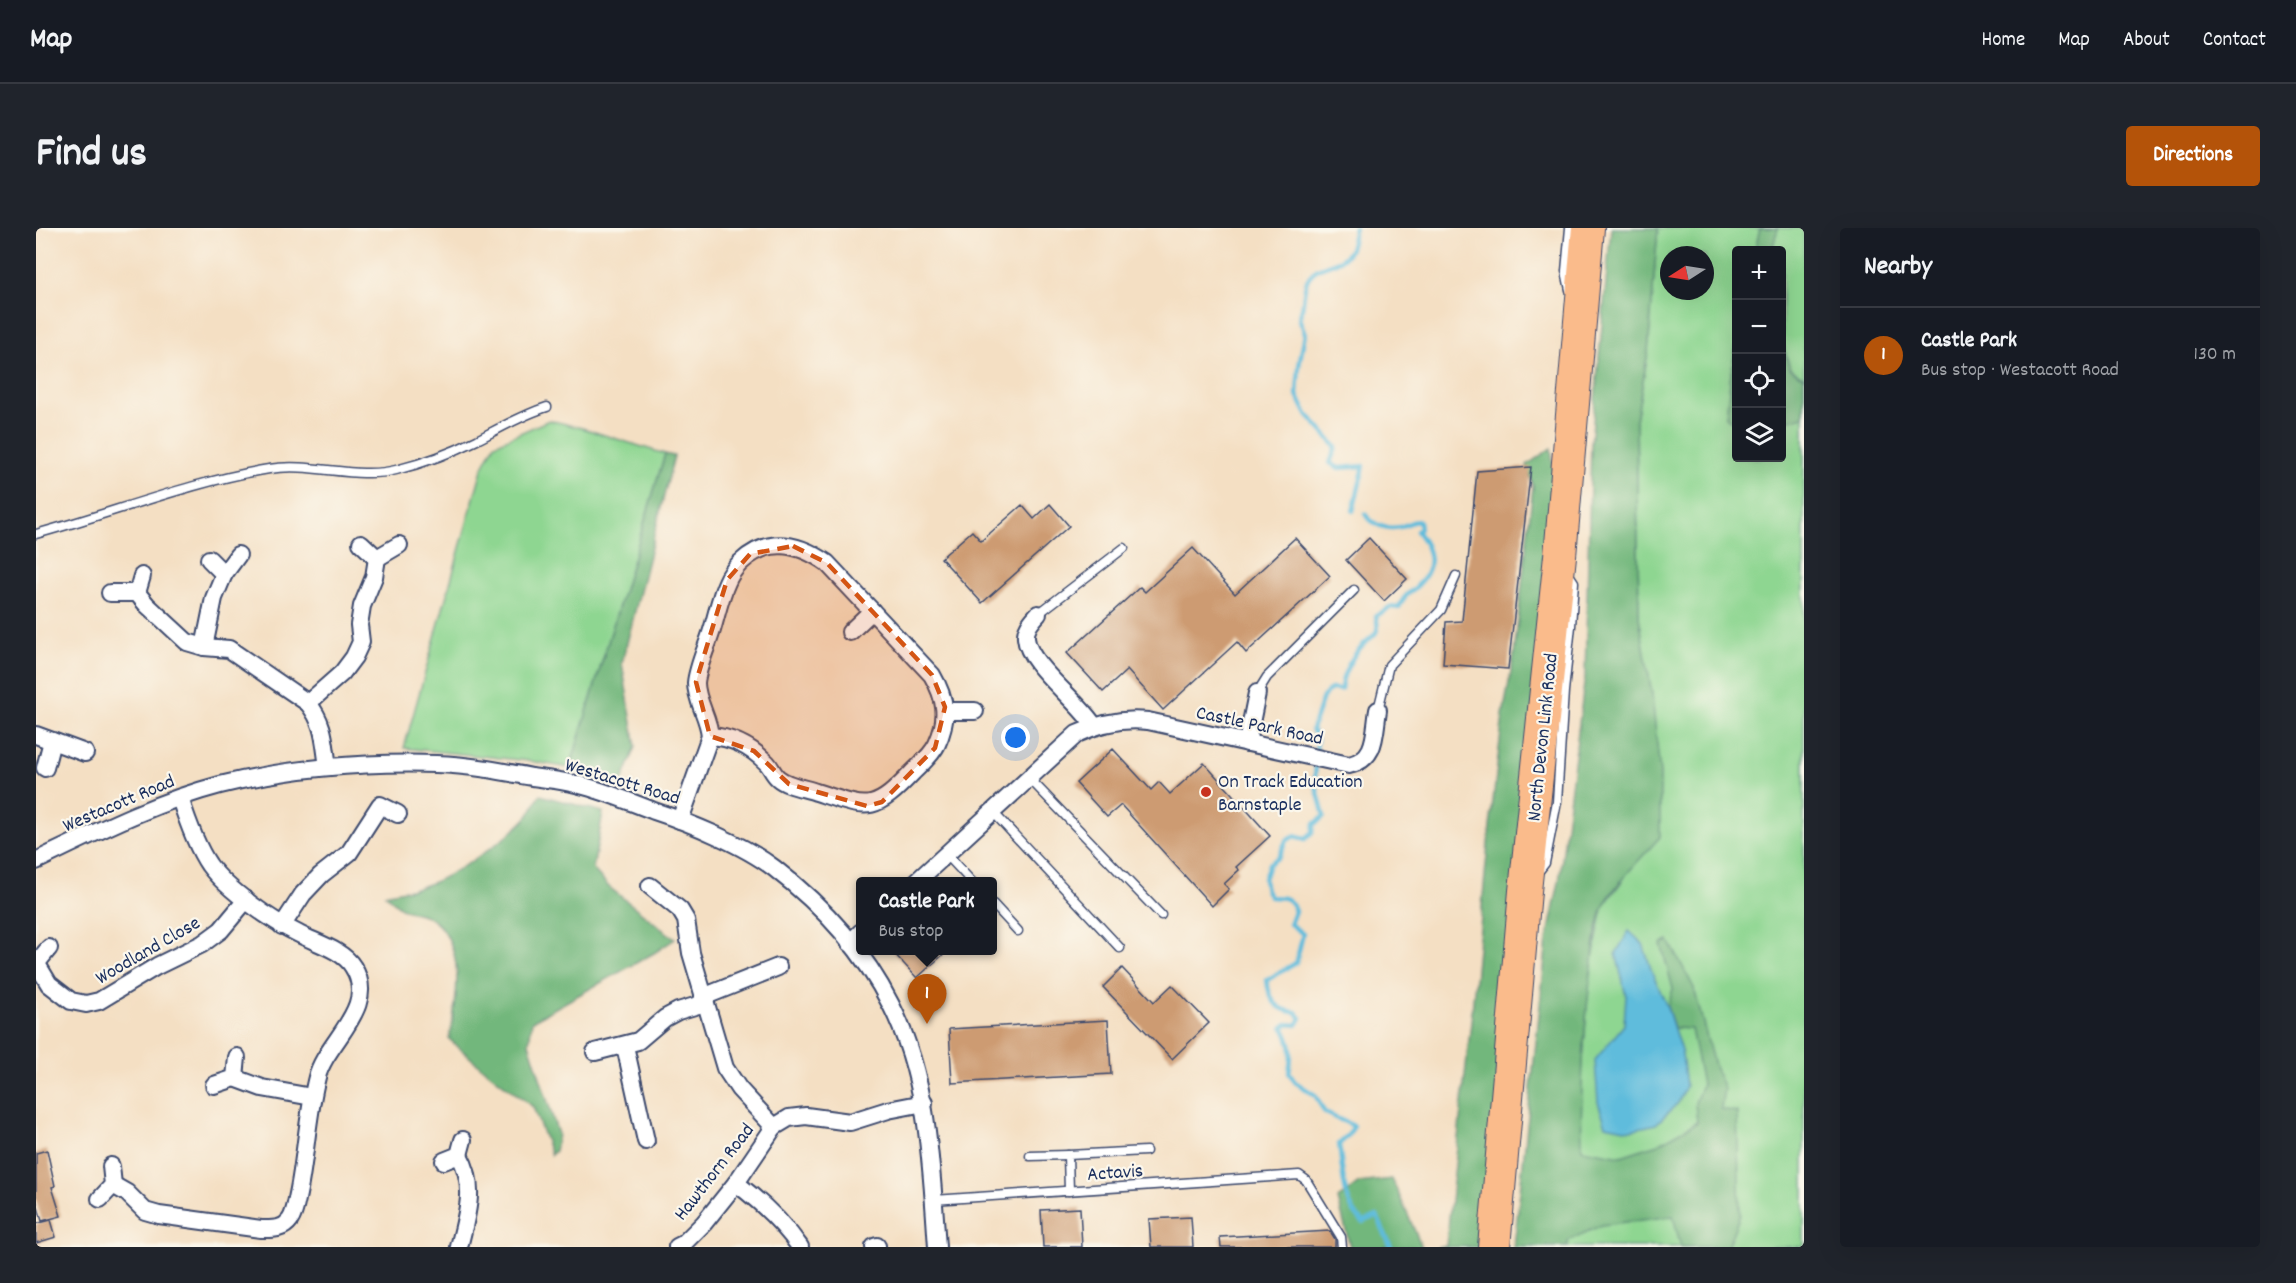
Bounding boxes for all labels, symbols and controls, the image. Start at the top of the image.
text: Map [30,21,72,61]
text: Home [1981,26,2025,56]
text: Map [2058,26,2090,56]
text: About [2123,26,2170,56]
text: Contact [2203,26,2266,56]
text: Find us [36,126,147,186]
button: Directions [2126,126,2260,186]
north arrow [1660,246,1714,300]
map controls [1732,246,1786,462]
button: + [1732,246,1786,300]
text: Nearby [1864,249,1932,286]
button: − [1732,300,1786,354]
text: Castle Park [1921,326,2017,357]
text: 1 [1881,341,1886,369]
text: 130 m [2194,341,2236,369]
button: locate [1732,354,1786,408]
text: Bus stop · Westacott Road [1921,357,2119,385]
button: layers [1732,408,1786,462]
street label: North Devon Link Road [1521,652,1567,823]
street label: Castle Park Road [1193,700,1326,754]
your location [1001,723,1030,752]
street label: Westacott Road [561,752,683,814]
street label: Westacott Road [59,769,179,841]
place label: On Track Education Barnstaple [1218,769,1363,820]
marker: On Track Education Barnstaple [1199,785,1213,799]
popup [856,877,997,955]
text: Castle Park [878,887,975,918]
street label: Woodland Close [91,910,206,993]
text: Bus stop [878,918,944,946]
pin: 1 [908,974,946,1024]
street label: Hawthorn Road [668,1118,762,1227]
street label: Actavis [1086,1158,1144,1190]

